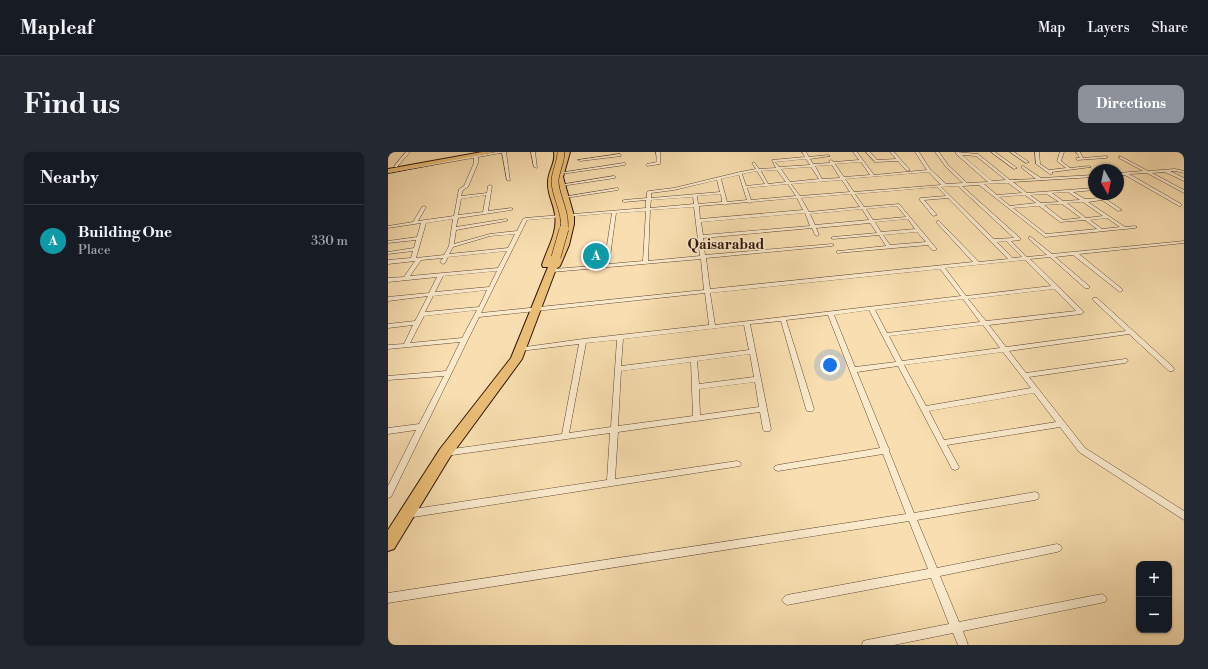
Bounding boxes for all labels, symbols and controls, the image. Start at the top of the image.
text: Mapleaf [20,16,93,40]
text: Map [1038,19,1065,37]
text: Layers [1087,19,1130,37]
text: Share [1152,19,1188,37]
button: Directions [1078,85,1184,123]
text: Find us [24,87,120,122]
north arrow [1088,164,1124,200]
text: Nearby [40,167,99,189]
text: Building One [78,223,172,242]
text: A [48,233,58,249]
text: 330 m [311,233,348,249]
district label: Qaisarabad [688,236,765,254]
pin: A [583,241,609,271]
text: Place [78,242,110,258]
your location [820,355,840,375]
map controls [1136,561,1172,633]
button: + [1136,561,1172,597]
button: − [1136,597,1172,633]

